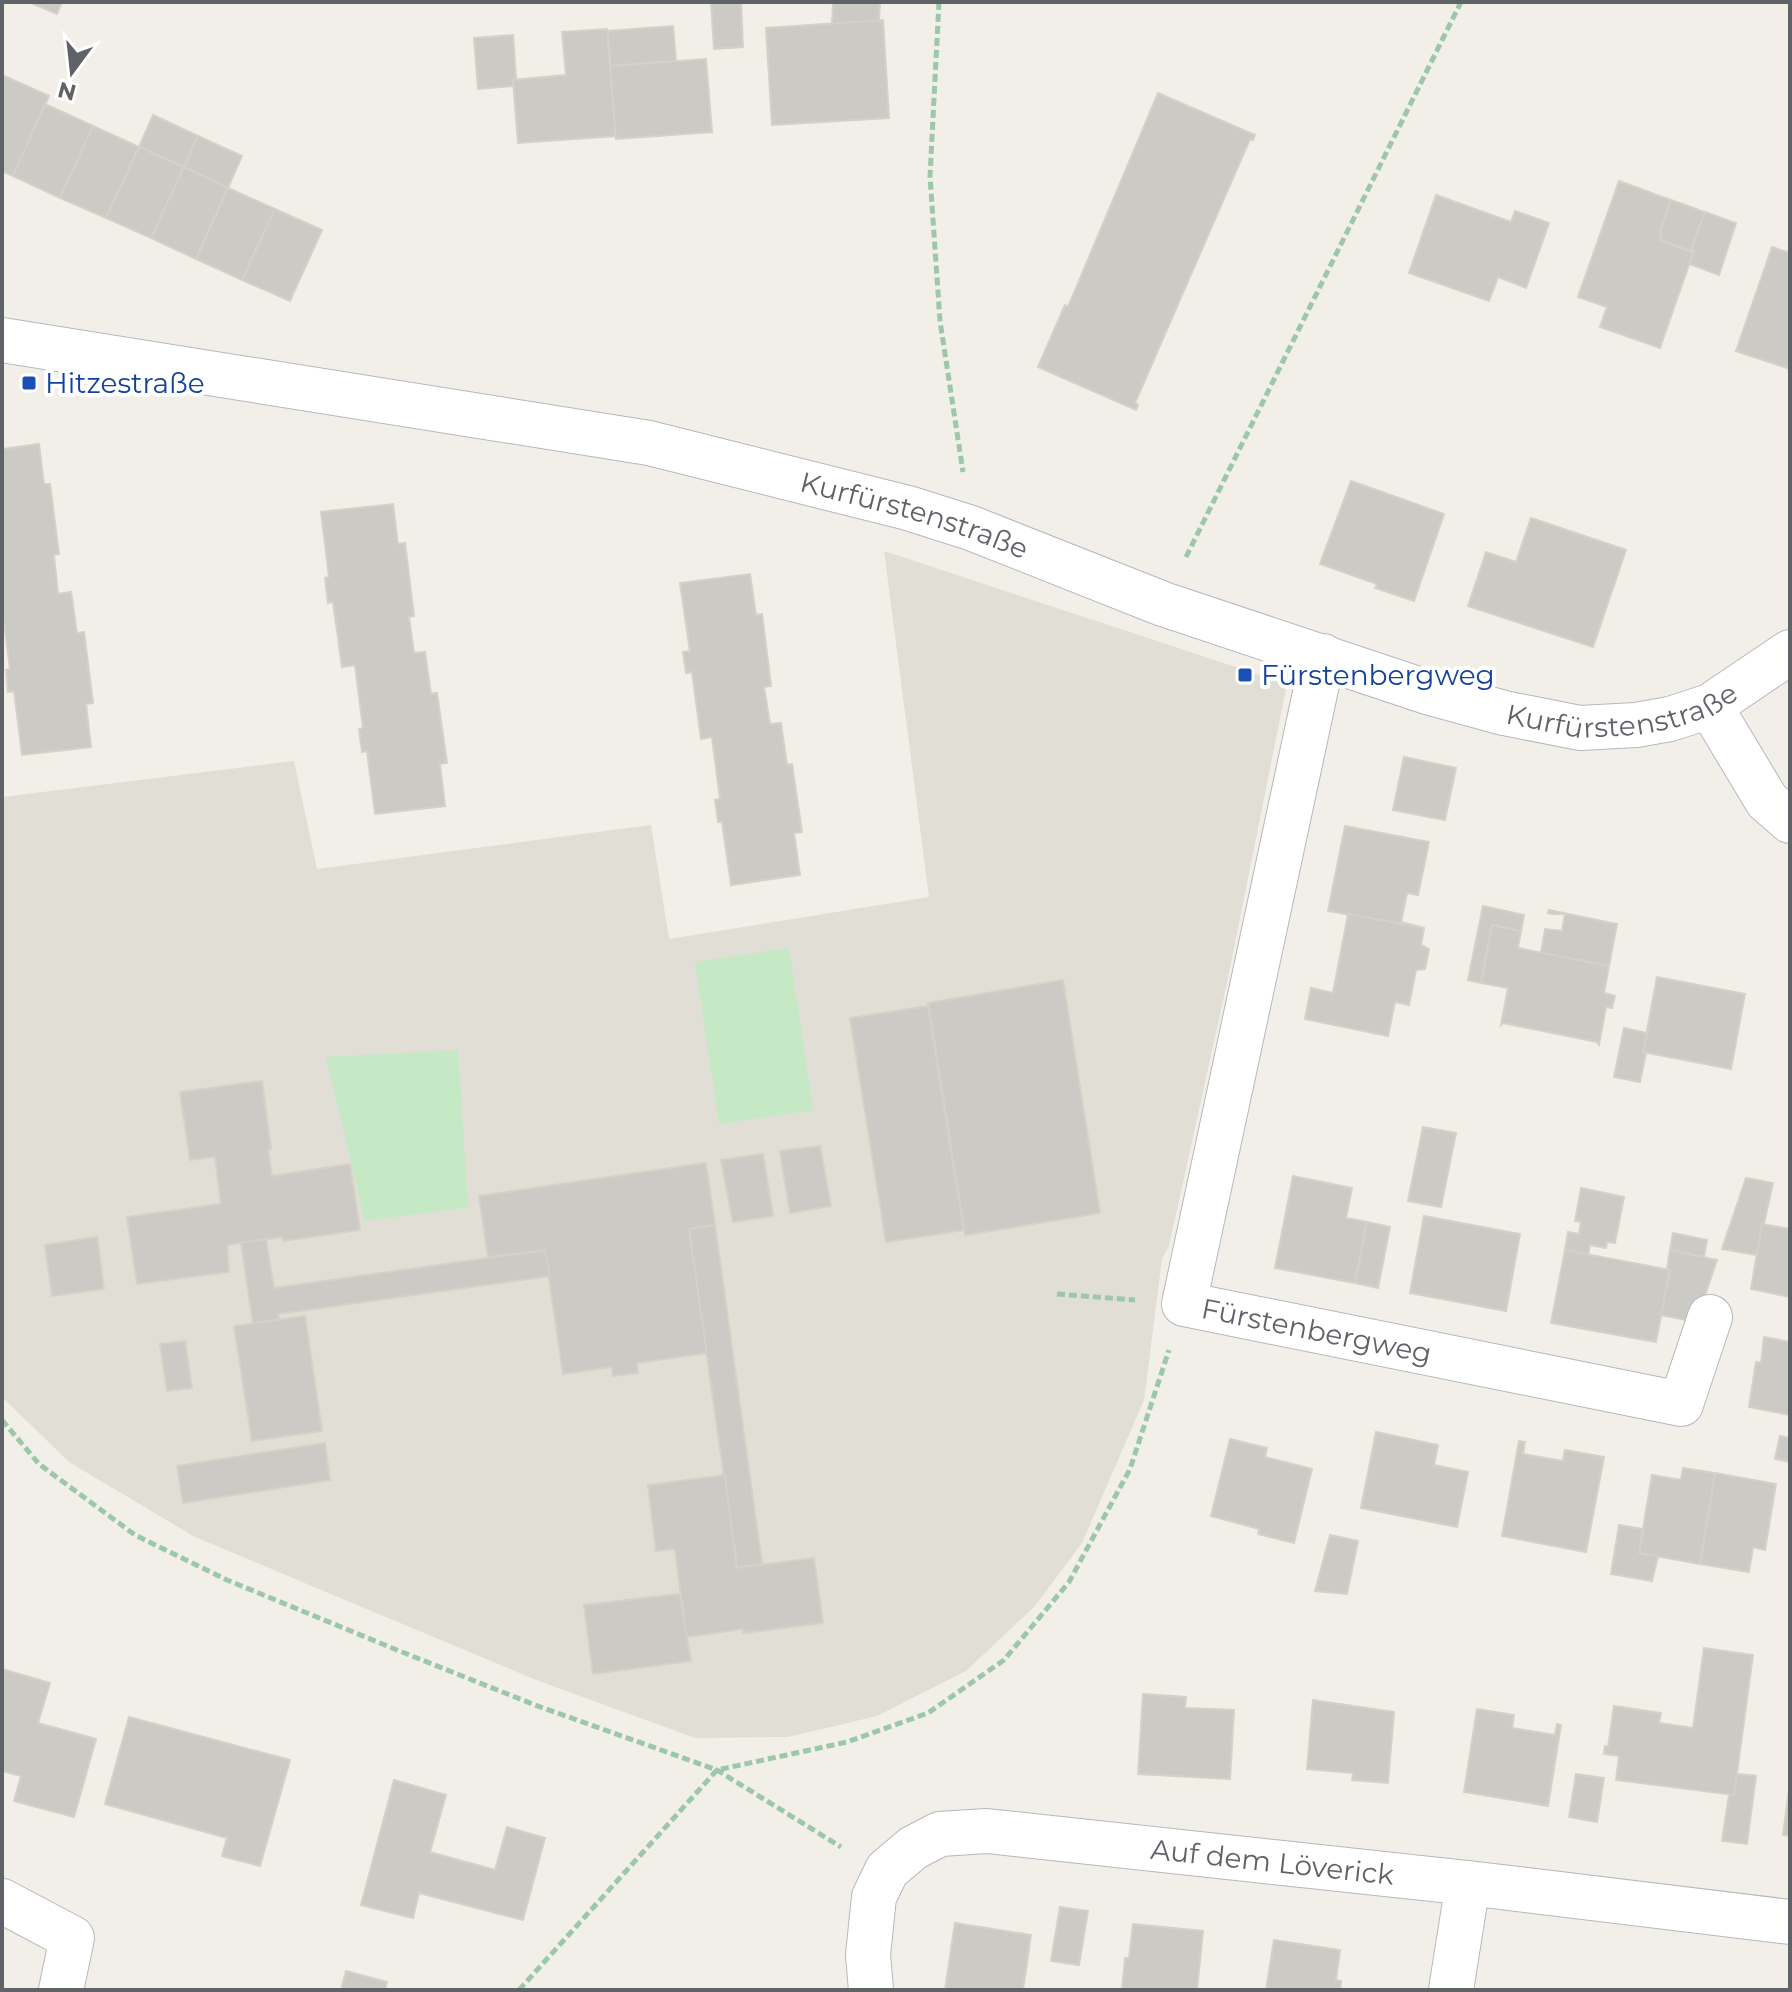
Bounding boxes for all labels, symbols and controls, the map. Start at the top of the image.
north arrow [32,32,112,112]
text: N [55,75,79,106]
place label: Hitzestraße [45,366,205,400]
marker: Hitzestraße [20,374,38,392]
street label: Kurfürstenstraße [797,465,1033,566]
place label: Fürstenbergweg [1261,658,1495,692]
marker: Fürstenbergweg [1236,666,1254,684]
street label: Kurfürstenstraße [1503,676,1744,745]
street label: Fürstenbergweg [1199,1291,1435,1370]
street label: Auf dem Löverick [1149,1832,1396,1892]

